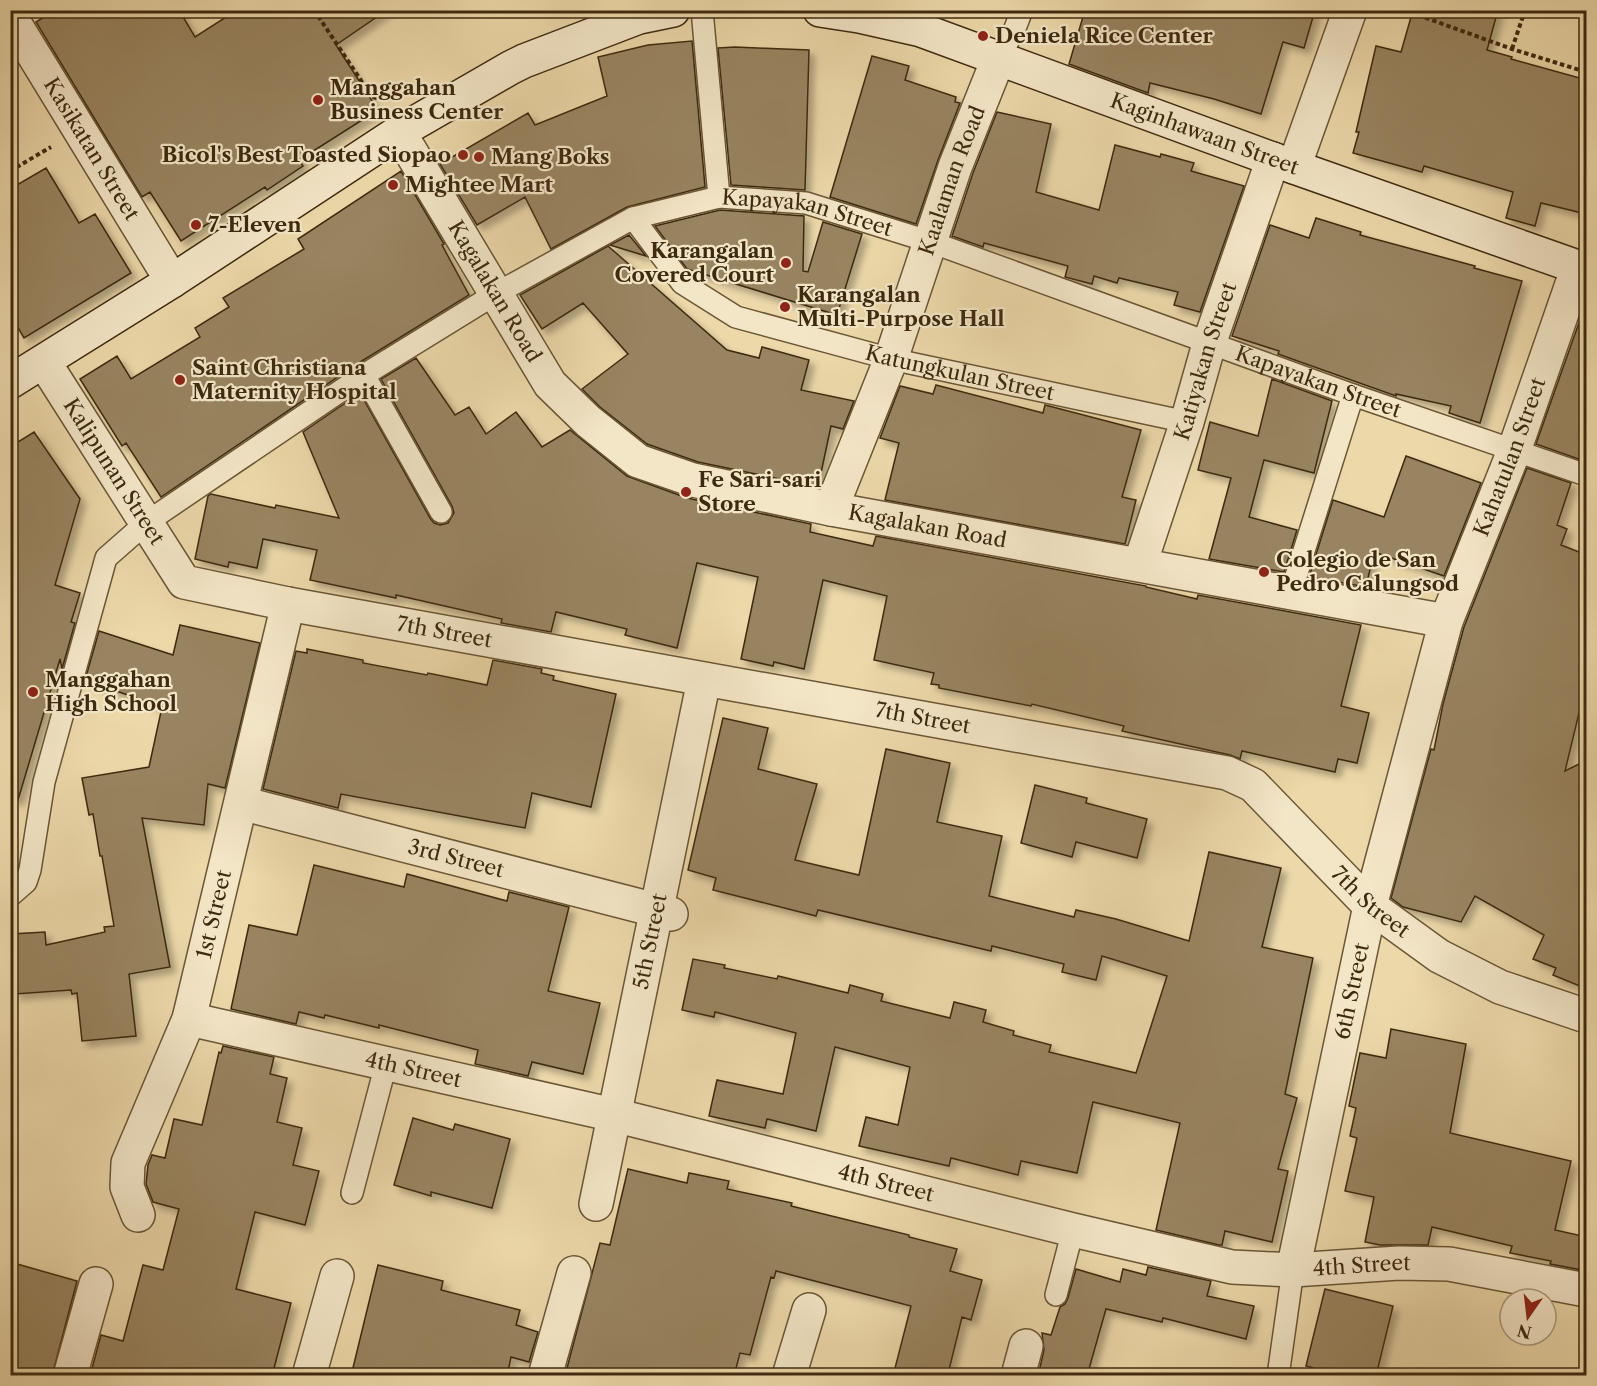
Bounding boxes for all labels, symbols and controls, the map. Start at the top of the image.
place label: Deniela Rice Center [995,23,1214,48]
marker: Deniela Rice Center [976,29,990,43]
street label: Kasikatan Street [39,73,145,225]
place label: Manggahan Business Center [330,75,504,124]
street label: Kaginhawaan Street [1107,88,1303,180]
marker: Manggahan Business Center [311,93,325,107]
street label: Kaalaman Road [913,102,990,259]
place label: Bicol's Best Toasted Siopao [162,142,451,167]
place label: Mang Boks [491,144,610,169]
marker: Bicol's Best Toasted Siopao [456,148,470,162]
marker: Mang Boks [472,150,486,164]
place label: Mightee Mart [405,172,554,197]
marker: Mightee Mart [386,178,400,192]
street label: Kapayakan Street [721,184,896,241]
place label: 7-Eleven [208,212,302,237]
street label: Kagalakan Road [443,216,547,367]
marker: 7-Eleven [189,218,203,232]
place label: Karangalan Covered Court [615,238,775,287]
marker: Karangalan Covered Court [779,256,793,270]
street label: Katiyakan Street [1169,278,1242,444]
place label: Karangalan Multi-Purpose Hall [797,282,1005,331]
marker: Karangalan Multi-Purpose Hall [778,300,792,314]
street label: Katungkulan Street [863,340,1057,406]
street label: Kapayakan Street [1232,340,1405,423]
place label: Saint Christiana Maternity Hospital [192,355,397,404]
marker: Saint Christiana Maternity Hospital [173,373,187,387]
street label: Kahatulan Street [1468,374,1551,540]
street label: Kalipunan Street [58,394,170,550]
place label: Fe Sari-sari Store [698,467,822,516]
marker: Fe Sari-sari Store [679,485,693,499]
street label: Kagalakan Road [846,499,1009,553]
place label: Colegio de San Pedro Calungsod [1276,547,1459,596]
marker: Colegio de San Pedro Calungsod [1257,565,1271,579]
street label: 7th Street [395,611,495,653]
place label: Manggahan High School [45,667,177,716]
marker: Manggahan High School [26,685,40,699]
street label: 7th Street [873,697,973,739]
street label: 3rd Street [405,834,507,883]
street label: 7th Street [1326,861,1415,943]
street label: 1st Street [191,867,236,961]
street label: 5th Street [628,891,672,992]
street label: 6th Street [1329,940,1374,1042]
street label: 4th Street [363,1046,465,1092]
street label: 4th Street [835,1159,937,1207]
street label: 4th Street [1312,1250,1411,1281]
north arrow [1498,1287,1558,1347]
text: N [1515,1320,1534,1343]

